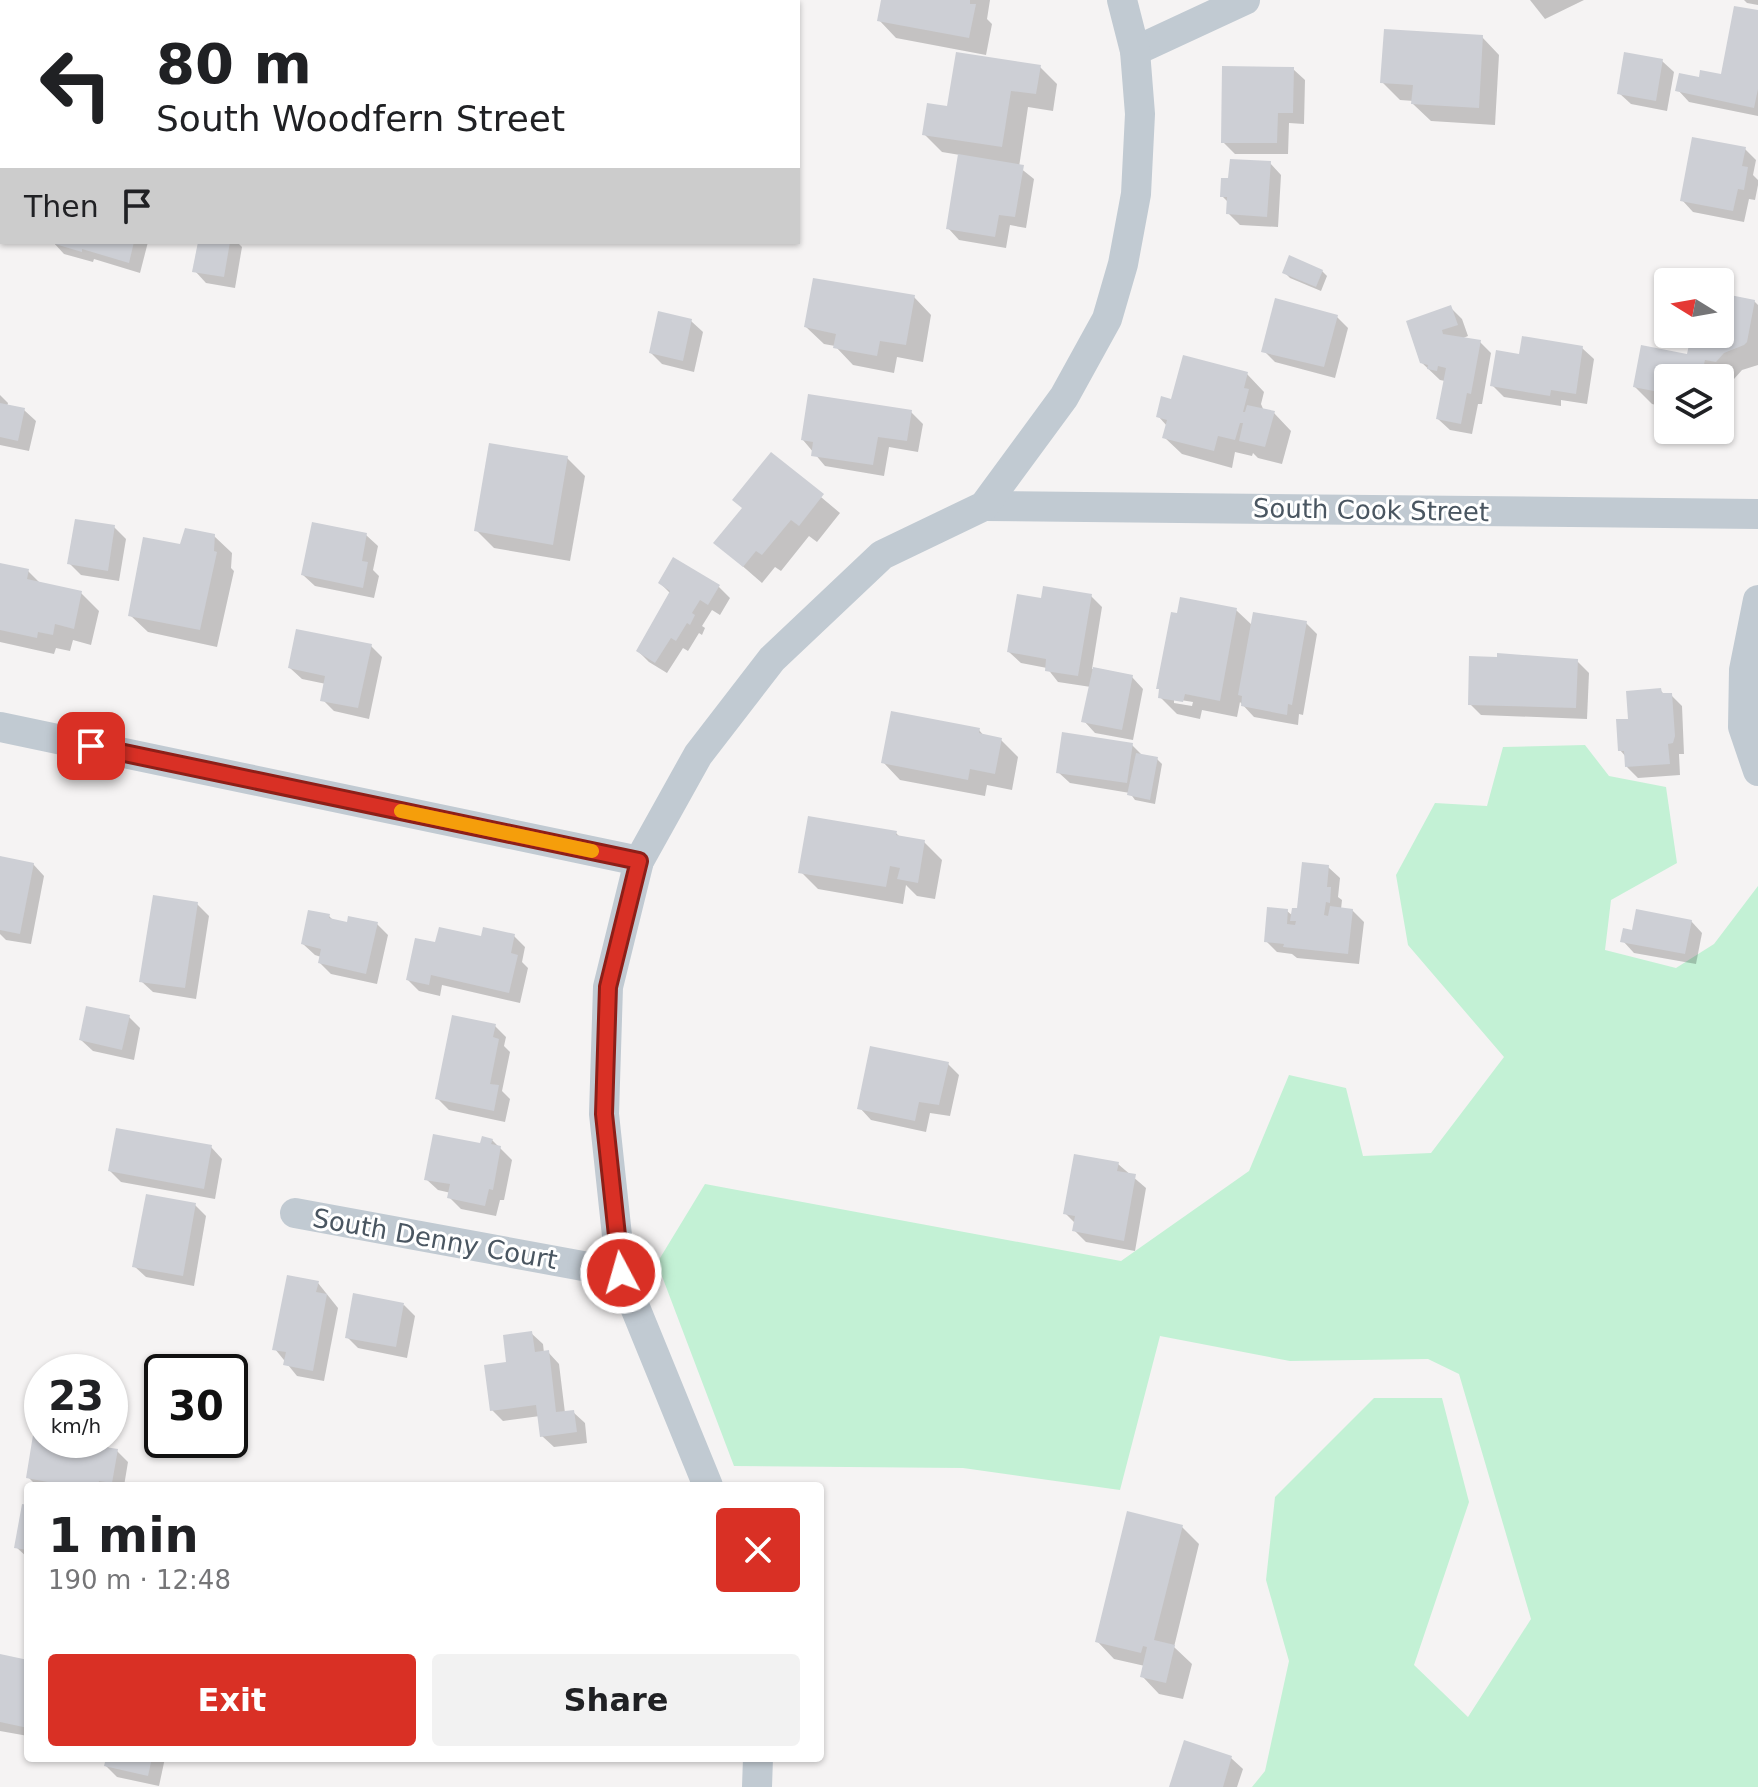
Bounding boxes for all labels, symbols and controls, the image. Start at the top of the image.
text: 80 m [156,31,312,96]
icon: left [24,32,128,136]
text: South Woodfern Street [156,98,565,139]
icon: arrive [115,184,159,228]
text: Then [24,189,99,224]
north arrow [1654,268,1734,348]
map controls [1654,268,1734,444]
button: layers [1654,364,1734,444]
street label: South Cook Street [1253,493,1489,527]
pin [57,712,125,780]
icon: arrive [69,724,113,768]
street label: South Denny Court [310,1203,560,1275]
position arrow [579,1231,663,1315]
speed limit sign: 30 [144,1354,248,1458]
text: 23 [48,1373,104,1419]
text: km/h [51,1414,101,1438]
text: 1 min [48,1507,199,1563]
button: close [716,1508,800,1592]
text: 190 m · 12:48 [48,1565,231,1595]
button: Exit [48,1654,416,1746]
button: Share [432,1654,800,1746]

